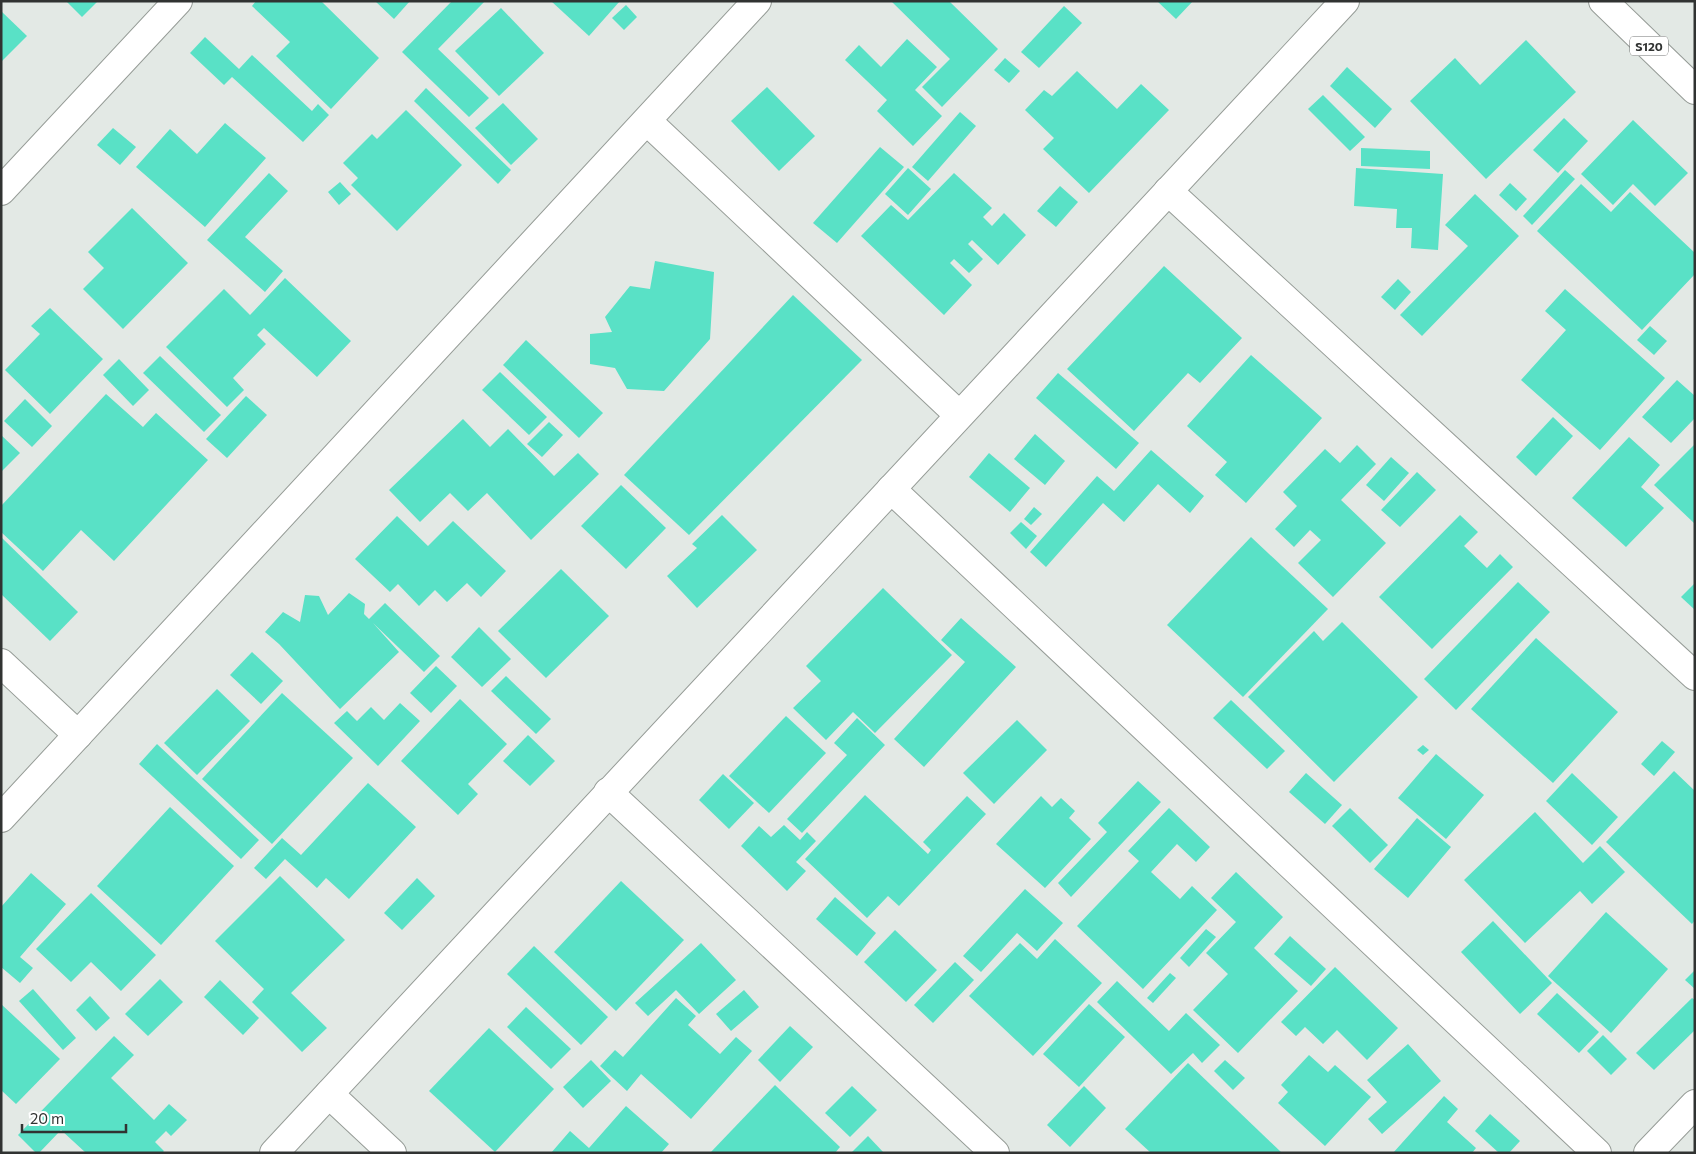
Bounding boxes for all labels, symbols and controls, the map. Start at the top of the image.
road number: S120 [1630,36,1668,56]
scale bar [22,1102,126,1134]
text: 20 m [30,1109,64,1127]

